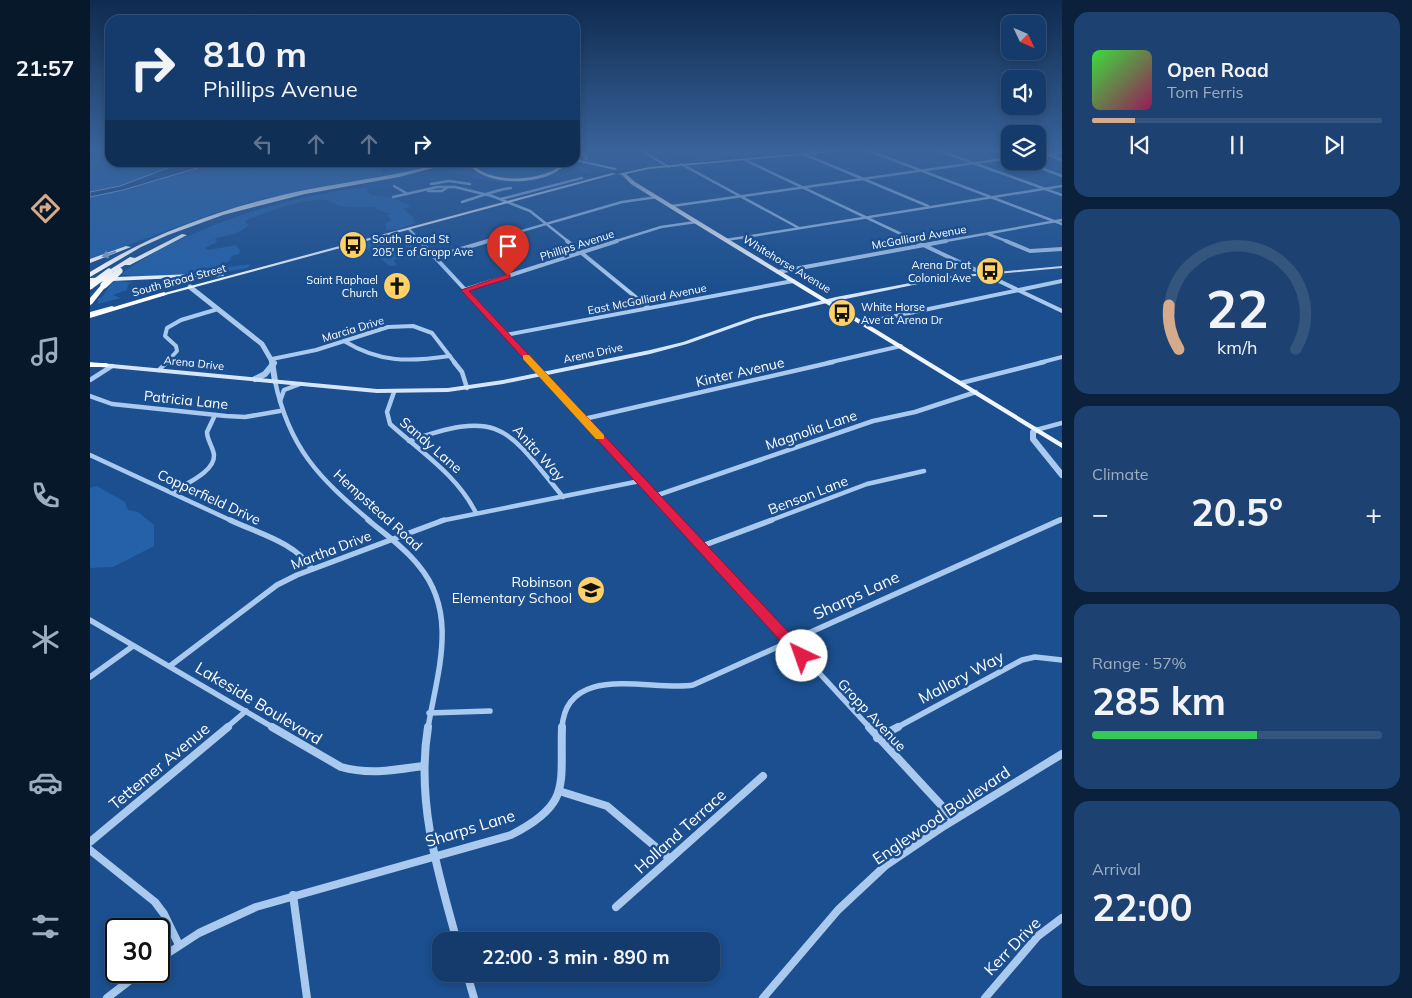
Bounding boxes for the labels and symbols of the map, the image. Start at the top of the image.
north arrow [1001,15,1046,60]
street label: McGalliard Avenue [871,222,967,252]
pin [487,225,529,276]
street label: Phillips Avenue [538,226,616,264]
bus stop icon: South Broad St 205' E of Gropp Ave [338,230,368,260]
place label: South Broad St 205' E of Gropp Ave [372,232,473,259]
street label: Whitehorse Avenue [740,232,834,296]
one-way arrow [101,250,116,258]
bus stop icon: Arena Dr at Colonial Ave [975,256,1005,286]
place label: Arena Dr at Colonial Ave [908,258,971,285]
street label: South Broad Street [130,261,228,299]
church icon: Saint Raphael Church [382,271,412,301]
place label: Saint Raphael Church [306,273,378,300]
street label: East McGalliard Avenue [586,281,708,317]
bus stop icon: White Horse Ave at Arena Dr [827,298,857,328]
place label: White Horse Ave at Arena Dr [861,300,943,327]
street label: Marcia Drive [320,313,386,345]
street label: Arena Drive [562,340,624,366]
street label: Arena Drive [163,353,225,373]
street label: Kinter Avenue [694,353,786,391]
street label: Patricia Lane [143,387,229,413]
street label: Magnolia Lane [763,406,859,454]
street label: Sandy Lane [396,413,466,477]
street label: Anita Way [509,421,569,485]
street label: Copperfield Drive [155,465,263,529]
street label: Hempstead Road [330,465,426,555]
street label: Benson Lane [766,472,850,518]
street label: Martha Drive [288,526,374,574]
street label: Sharps Lane [810,566,902,624]
place label: Robinson Elementary School [452,573,572,607]
school or university icon: Robinson Elementary School [576,575,606,605]
position arrow [775,629,827,681]
street label: Mallory Way [915,646,1008,708]
street label: Lakeside Boulevard [192,657,326,749]
street label: Gropp Avenue [834,675,910,755]
street label: Tettemer Avenue [105,718,213,814]
street label: Englewood Boulevard [868,762,1014,868]
street label: Holland Terrace [630,785,730,877]
street label: Sharps Lane [423,805,517,851]
street label: Kerr Drive [979,913,1045,979]
speed limit sign: 30 [105,918,170,983]

